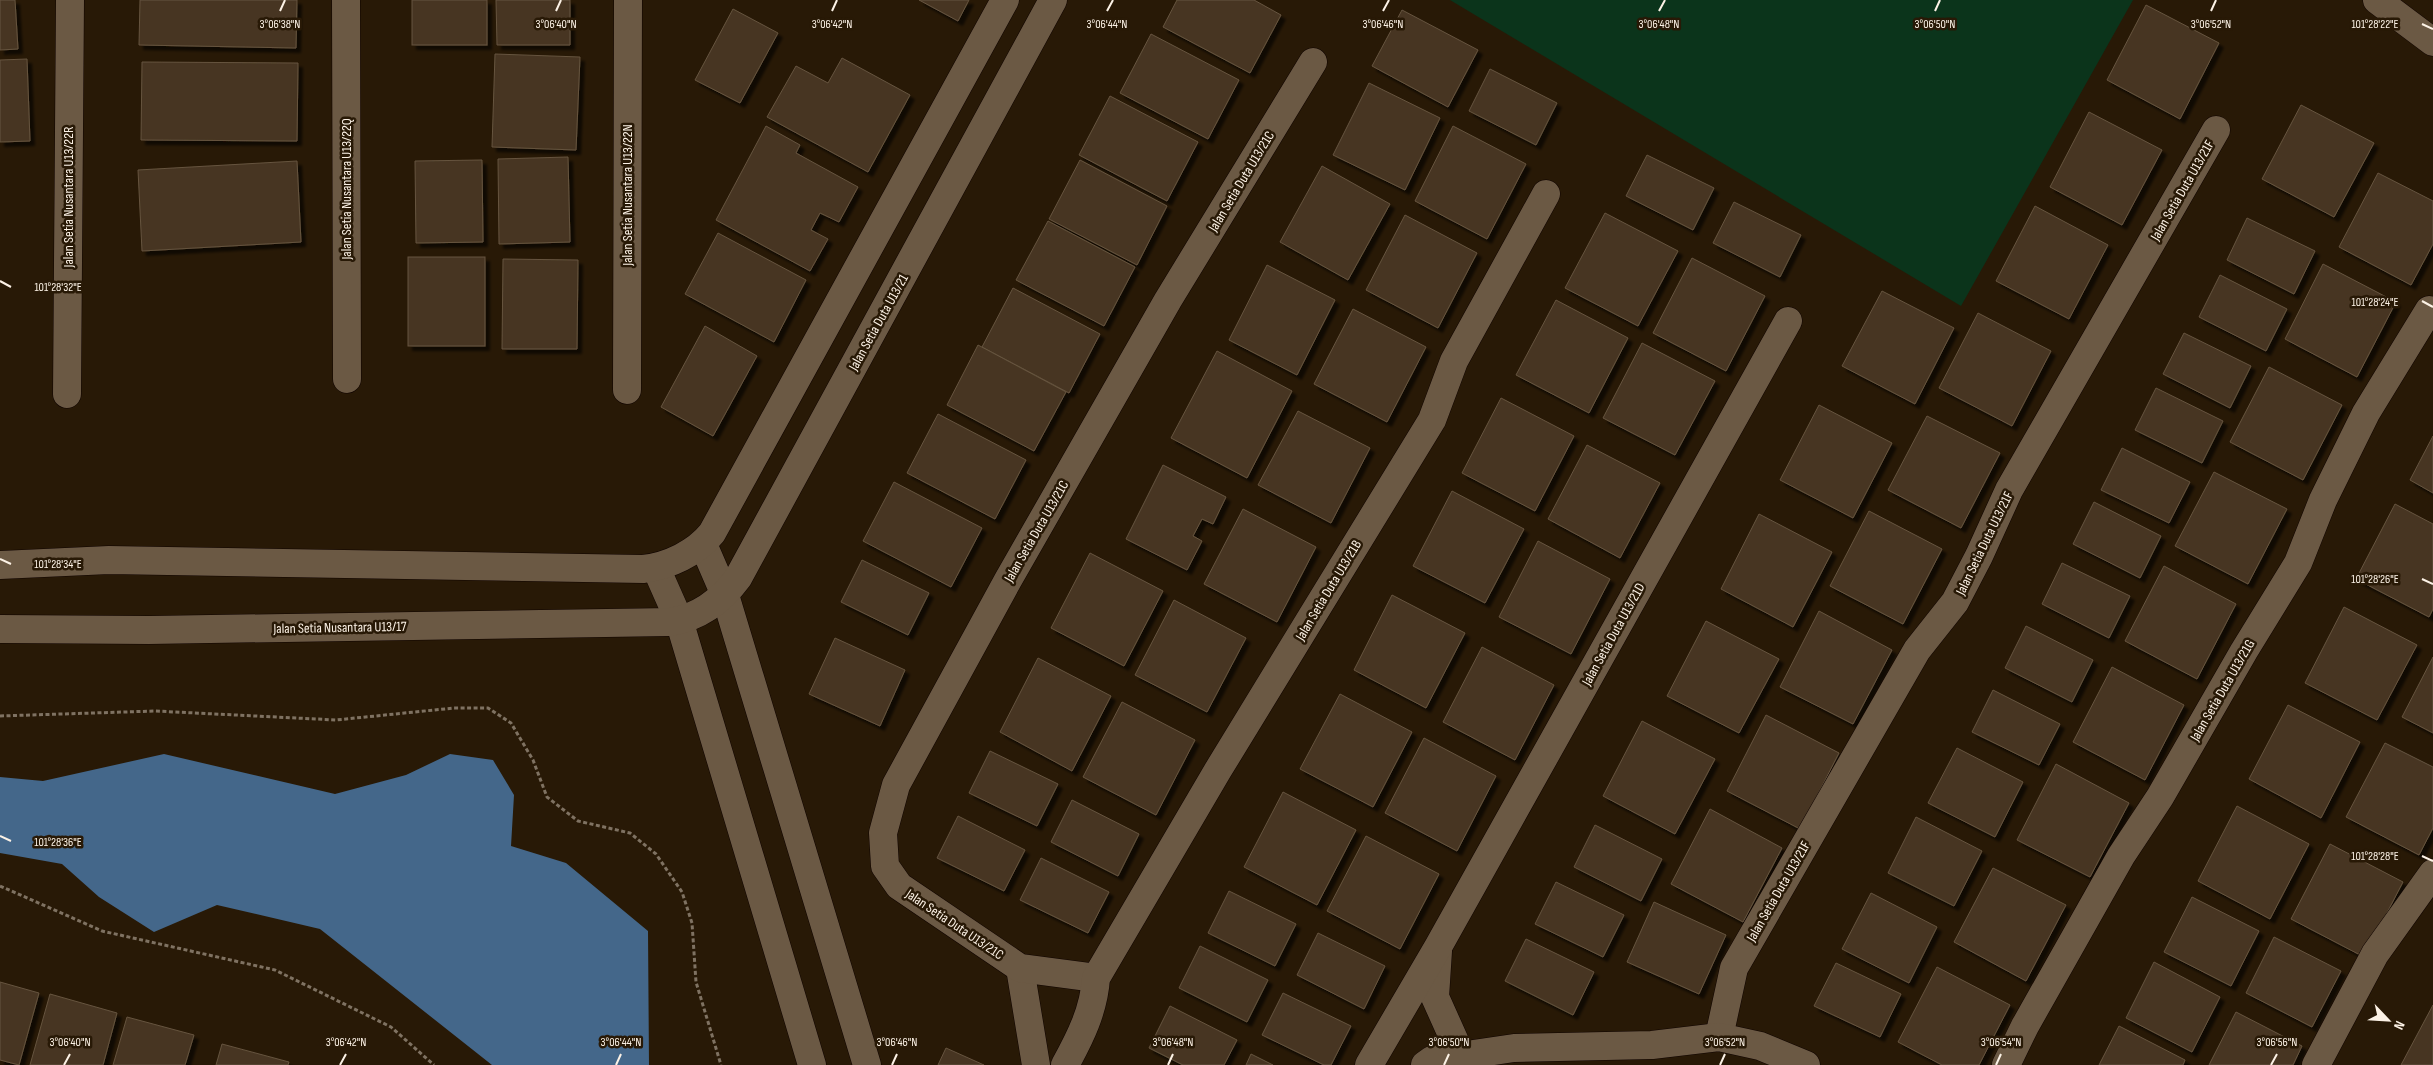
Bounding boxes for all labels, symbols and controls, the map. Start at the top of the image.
text: 3°06'38"N [260,17,300,32]
text: 3°06'40"N [535,17,577,32]
text: 3°06'42"N [812,17,852,32]
text: 3°06'44"N [1087,17,1127,32]
text: 3°06'46"N [1363,17,1404,32]
text: 3°06'48"N [1639,17,1679,32]
text: 3°06'50"N [1915,17,1955,32]
text: 3°06'52"N [2191,17,2231,32]
text: 101°28'22"E [2351,17,2399,32]
street label: Jalan Setia Nusantara U13/22Q [338,118,355,261]
street label: Jalan Setia Nusantara U13/22N [619,124,636,267]
street label: Jalan Setia Nusantara U13/22R [60,126,77,268]
street label: Jalan Setia Duta U13/21C [1204,128,1278,236]
street label: Jalan Setia Duta U13/21F [2146,137,2218,244]
street label: Jalan Setia Duta U13/21 [844,271,912,374]
text: 101°28'32"E [34,280,82,295]
text: 101°28'24"E [2351,295,2399,310]
street label: Jalan Setia Duta U13/21C [1000,477,1072,586]
street label: Jalan Setia Duta U13/21F [1952,488,2017,599]
street label: Jalan Setia Duta U13/21B [1291,537,1365,644]
text: 101°28'34"E [34,557,82,572]
text: 101°28'26"E [2351,572,2399,587]
street label: Jalan Setia Duta U13/21D [1578,580,1649,689]
street label: Jalan Setia Nusantara U13/17 [272,618,407,637]
street label: Jalan Setia Duta U13/21G [2186,636,2258,745]
text: 101°28'36"E [34,835,82,850]
street label: Jalan Setia Duta U13/21F [1742,838,1814,945]
text: 101°28'28"E [2351,849,2399,864]
street label: Jalan Setia Duta U13/21C [902,885,1007,964]
north arrow [2363,995,2413,1045]
text: N [2390,1018,2409,1032]
text: 3°06'40"N [49,1035,91,1050]
text: 3°06'42"N [326,1035,366,1050]
text: 3°06'44"N [601,1035,641,1050]
text: 3°06'46"N [877,1035,918,1050]
text: 3°06'48"N [1153,1035,1193,1050]
text: 3°06'50"N [1429,1035,1469,1050]
text: 3°06'52"N [1705,1035,1745,1050]
text: 3°06'54"N [1981,1035,2021,1050]
text: 3°06'56"N [2257,1035,2297,1050]

